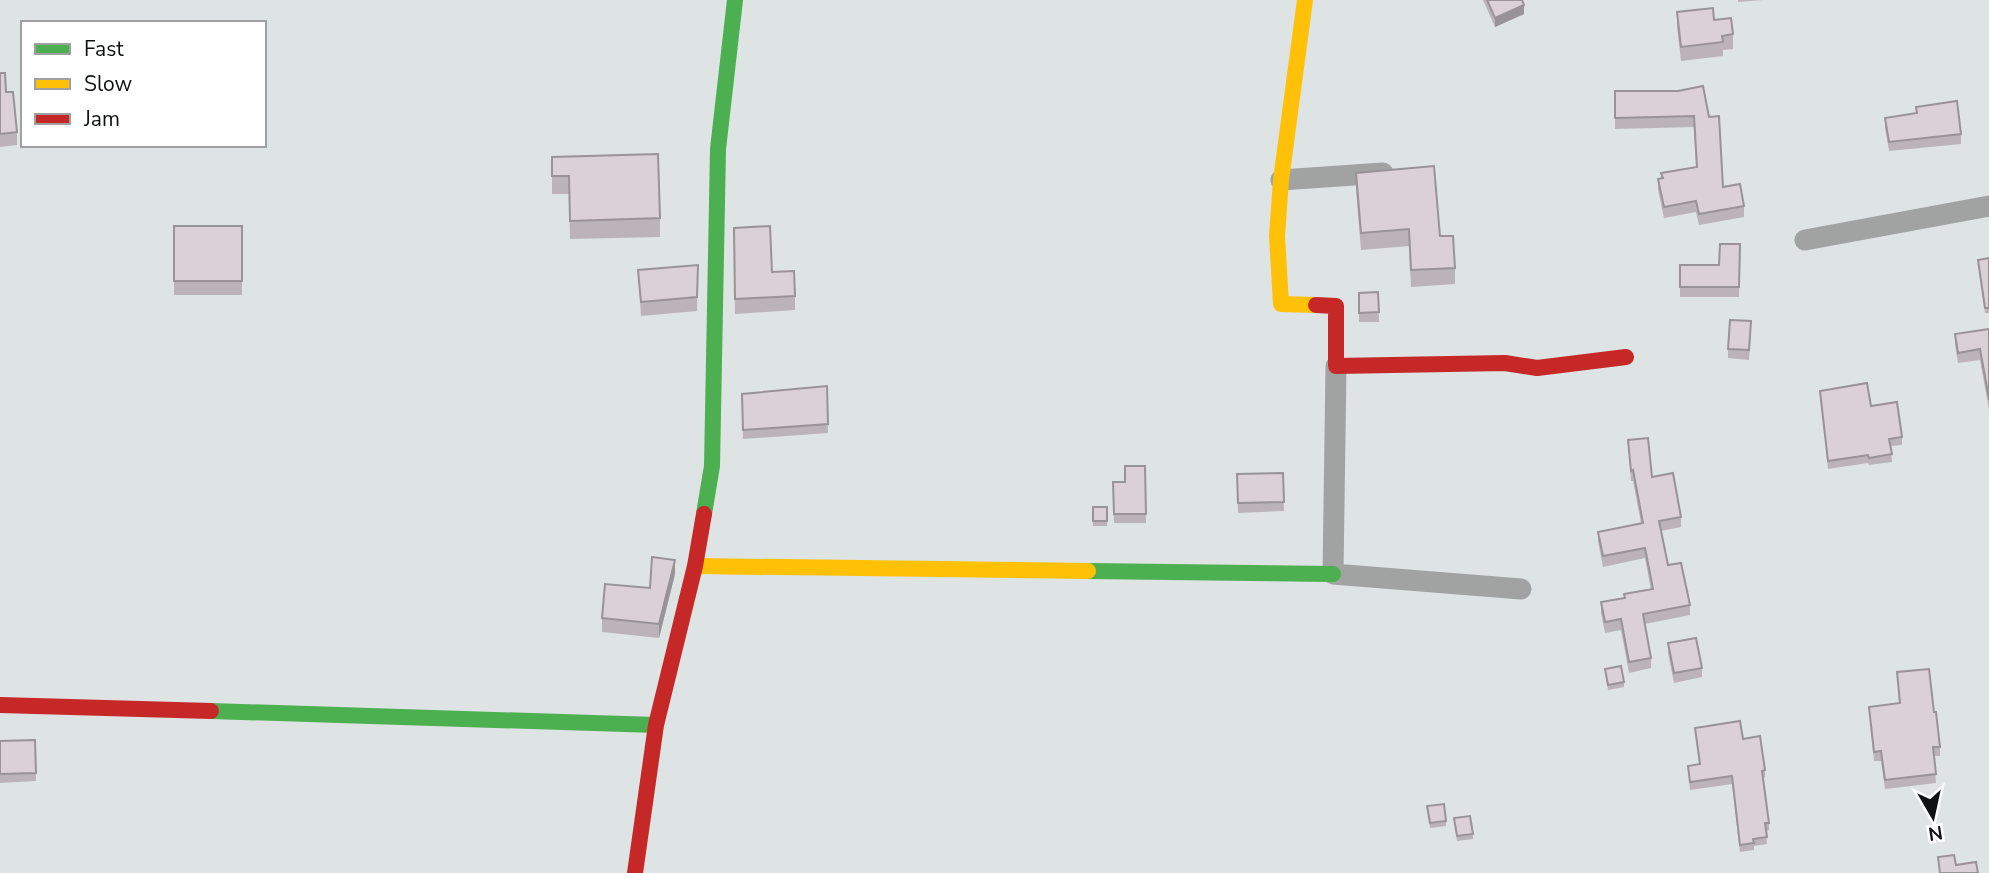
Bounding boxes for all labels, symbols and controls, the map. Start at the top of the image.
legend [21,21,266,147]
text: Fast [84,35,124,63]
text: Slow [84,70,133,98]
text: Jam [83,105,120,133]
north arrow [1898,782,1968,852]
text: N [1926,819,1945,847]

